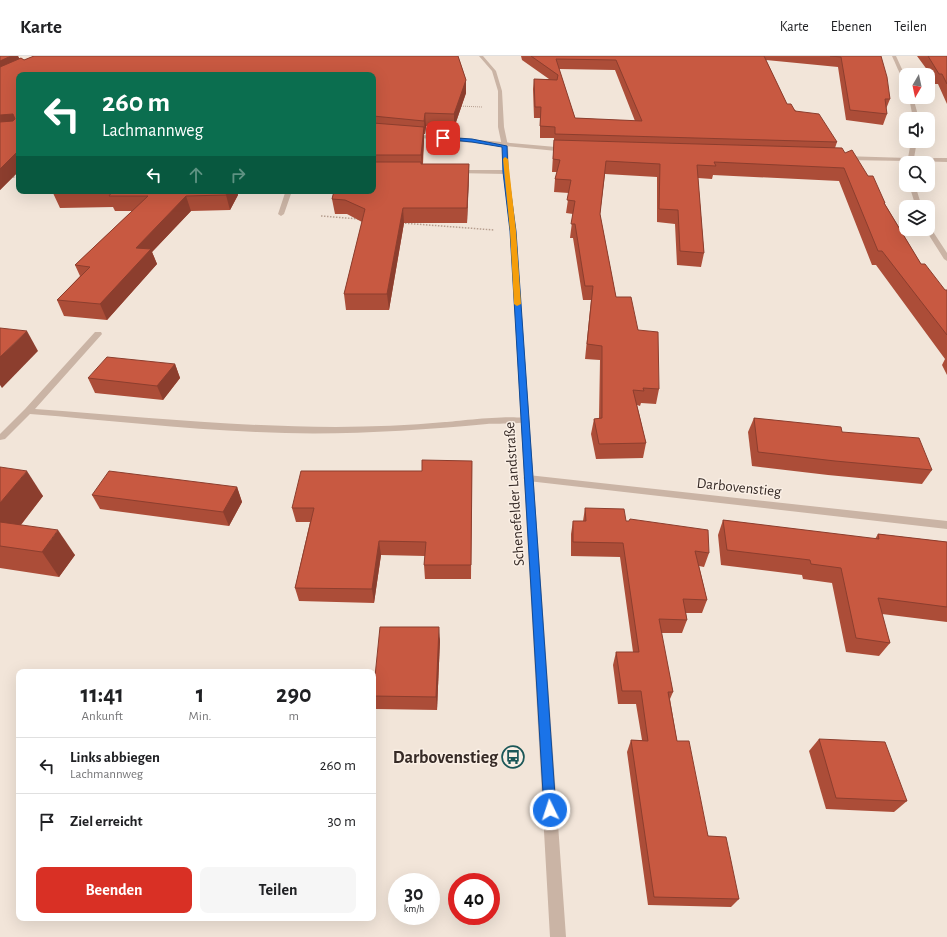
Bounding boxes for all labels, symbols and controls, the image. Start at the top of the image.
text: Karte [20,18,62,37]
text: Karte [780,20,809,34]
text: Ebenen [831,20,872,34]
text: Teilen [894,20,927,34]
north arrow [899,68,935,104]
map controls [899,68,935,236]
icon: left [36,88,88,140]
text: 260 m [102,89,170,117]
button: sound [899,112,935,148]
pin [426,121,460,155]
text: Lachmannweg [102,122,203,140]
icon: arrive [432,127,454,149]
button: search [899,156,935,192]
icon: left [143,164,165,186]
icon: ahead [185,164,207,186]
icon: right [227,164,249,186]
button: layers [899,200,935,236]
street label: Schenefelder Landstraße [502,421,527,567]
street label: Darbovenstieg [696,476,783,499]
text: 11:41 [81,683,124,707]
text: 1 [196,683,204,707]
text: 290 [276,683,312,707]
text: Ankunft [82,710,123,723]
text: Min. [189,710,212,723]
text: m [289,710,299,723]
bus stop icon: Darbovenstieg [500,744,526,770]
place label: Darbovenstieg [393,749,499,767]
text: Links abbiegen [70,750,160,765]
icon: left [36,755,58,777]
text: 260 m [320,758,356,773]
text: Lachmannweg [70,768,143,781]
position arrow [529,789,571,831]
icon: arrive [36,811,58,833]
text: Ziel erreicht [70,814,143,829]
text: 30 m [327,814,356,829]
button: Beenden [36,867,192,913]
button: Teilen [200,867,356,913]
speed limit sign: 40 [448,873,500,925]
text: 30 [404,884,424,904]
text: km/h [404,904,424,914]

